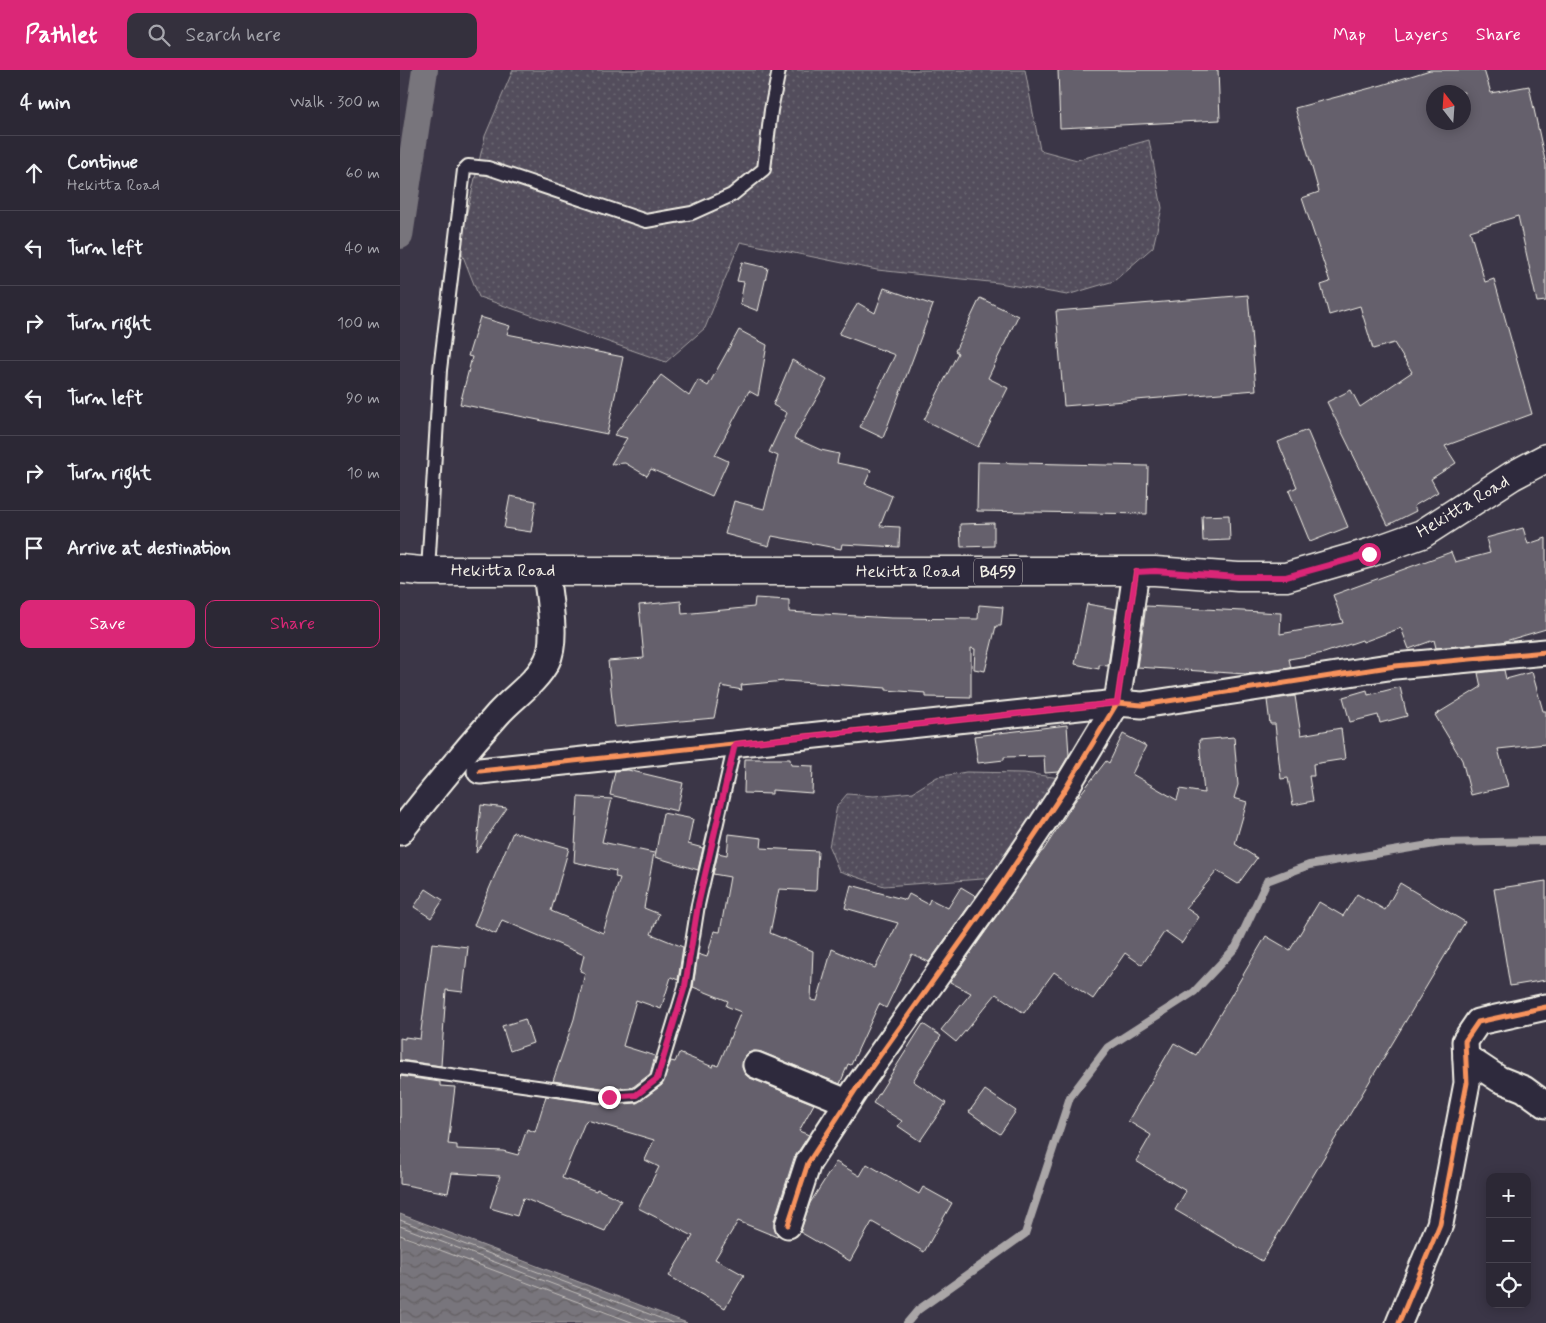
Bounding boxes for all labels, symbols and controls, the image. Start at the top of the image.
search box [127,13,477,58]
text: Pathlet [25,20,97,51]
icon: search [145,21,173,49]
text: Search here [185,23,281,48]
text: Map [1333,23,1366,47]
text: Layers [1394,23,1448,47]
text: Share [1476,23,1521,47]
north arrow [1426,85,1471,130]
text: 4 min [20,89,71,117]
text: Walk · 300 m [290,92,380,113]
text: Continue [67,150,138,175]
icon: ahead [20,159,48,187]
text: 60 m [346,163,380,184]
text: Hekitta Road [67,175,160,196]
icon: left [20,234,48,262]
text: Turn left [67,236,143,261]
text: 40 m [344,238,380,259]
icon: right [20,309,48,337]
text: Turn right [67,311,151,336]
text: 100 m [337,313,380,334]
icon: left [20,384,48,412]
text: Turn left [67,386,143,411]
text: 90 m [346,388,380,409]
icon: right [20,459,48,487]
text: Turn right [67,461,151,486]
text: 10 m [347,463,380,484]
street label: Hekitta Road [1412,470,1514,544]
icon: arrive [20,534,48,562]
text: Arrive at destination [67,536,231,561]
route start [1358,543,1381,566]
road number: B459 [974,558,1022,586]
street label: Hekitta Road [451,559,555,583]
street label: Hekitta Road [856,560,960,584]
button: Save [20,600,195,648]
button: Share [205,600,380,648]
route end [598,1086,621,1109]
map controls [1486,1173,1531,1308]
button: + [1486,1173,1531,1218]
button: − [1486,1218,1531,1263]
button: locate [1486,1263,1531,1308]

